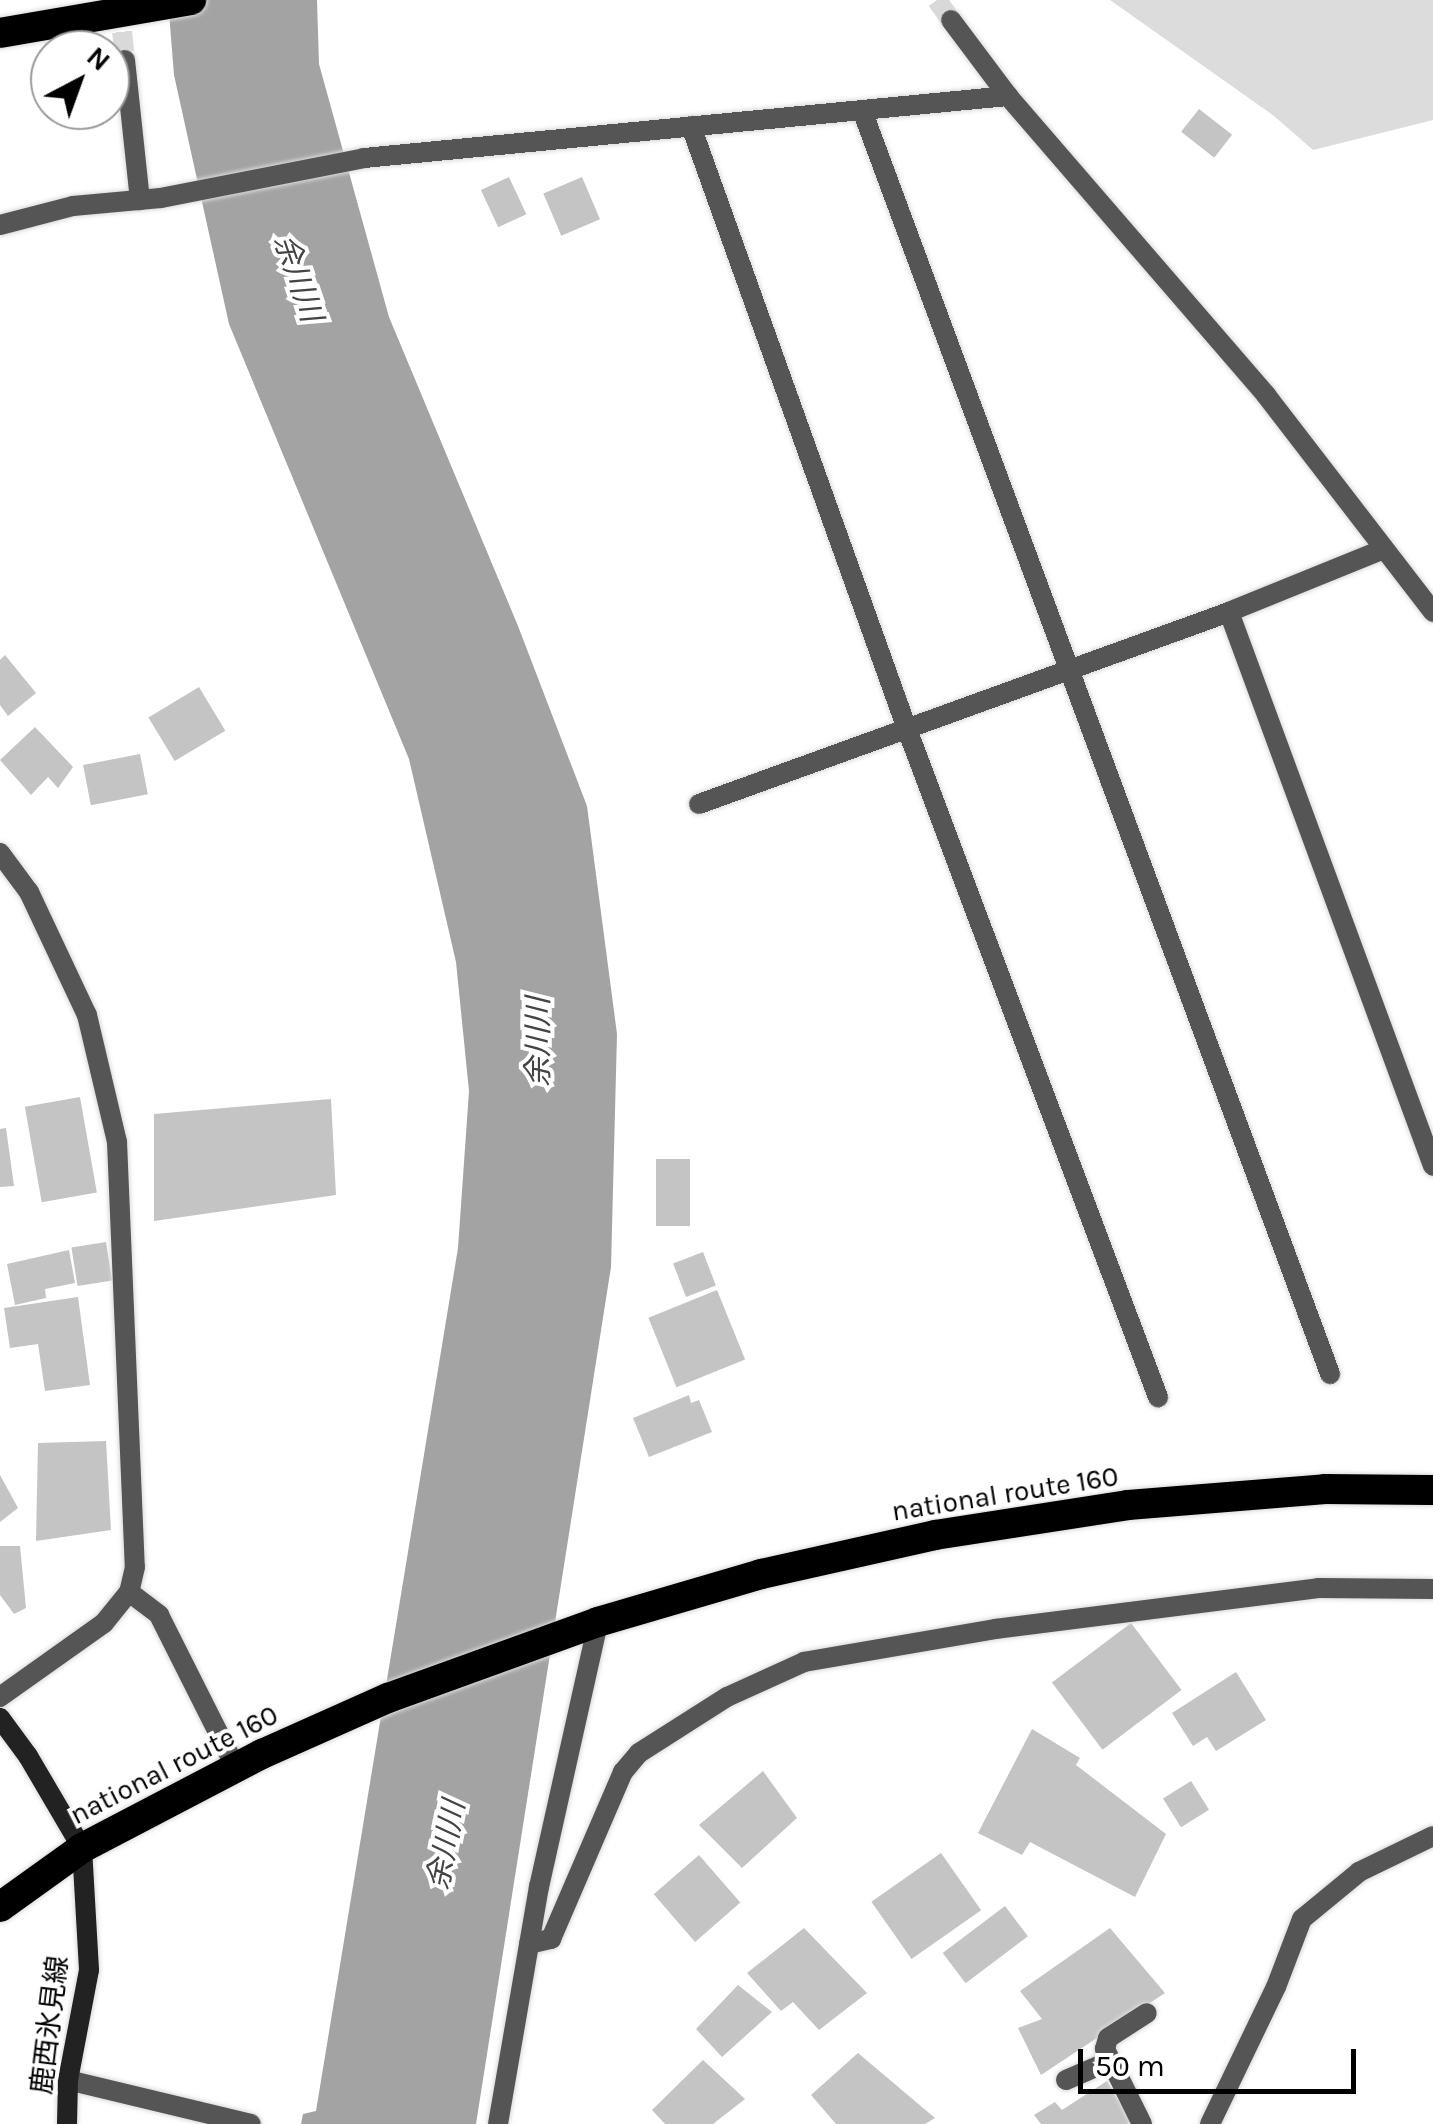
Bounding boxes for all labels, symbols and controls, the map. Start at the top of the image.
north arrow [30,30,130,130]
text: N [80,39,117,78]
water label: 余川川 [266,230,330,326]
water label: 余川川 [520,997,556,1087]
street label: national route 160 [889,1459,1121,1529]
street label: national route 160 [64,1698,284,1832]
water label: 余川川 [420,1797,472,1893]
street label: 鹿西氷見線 [25,1953,75,2097]
scale bar [1083,2029,1360,2091]
text: 50 m [1095,2048,1165,2084]

